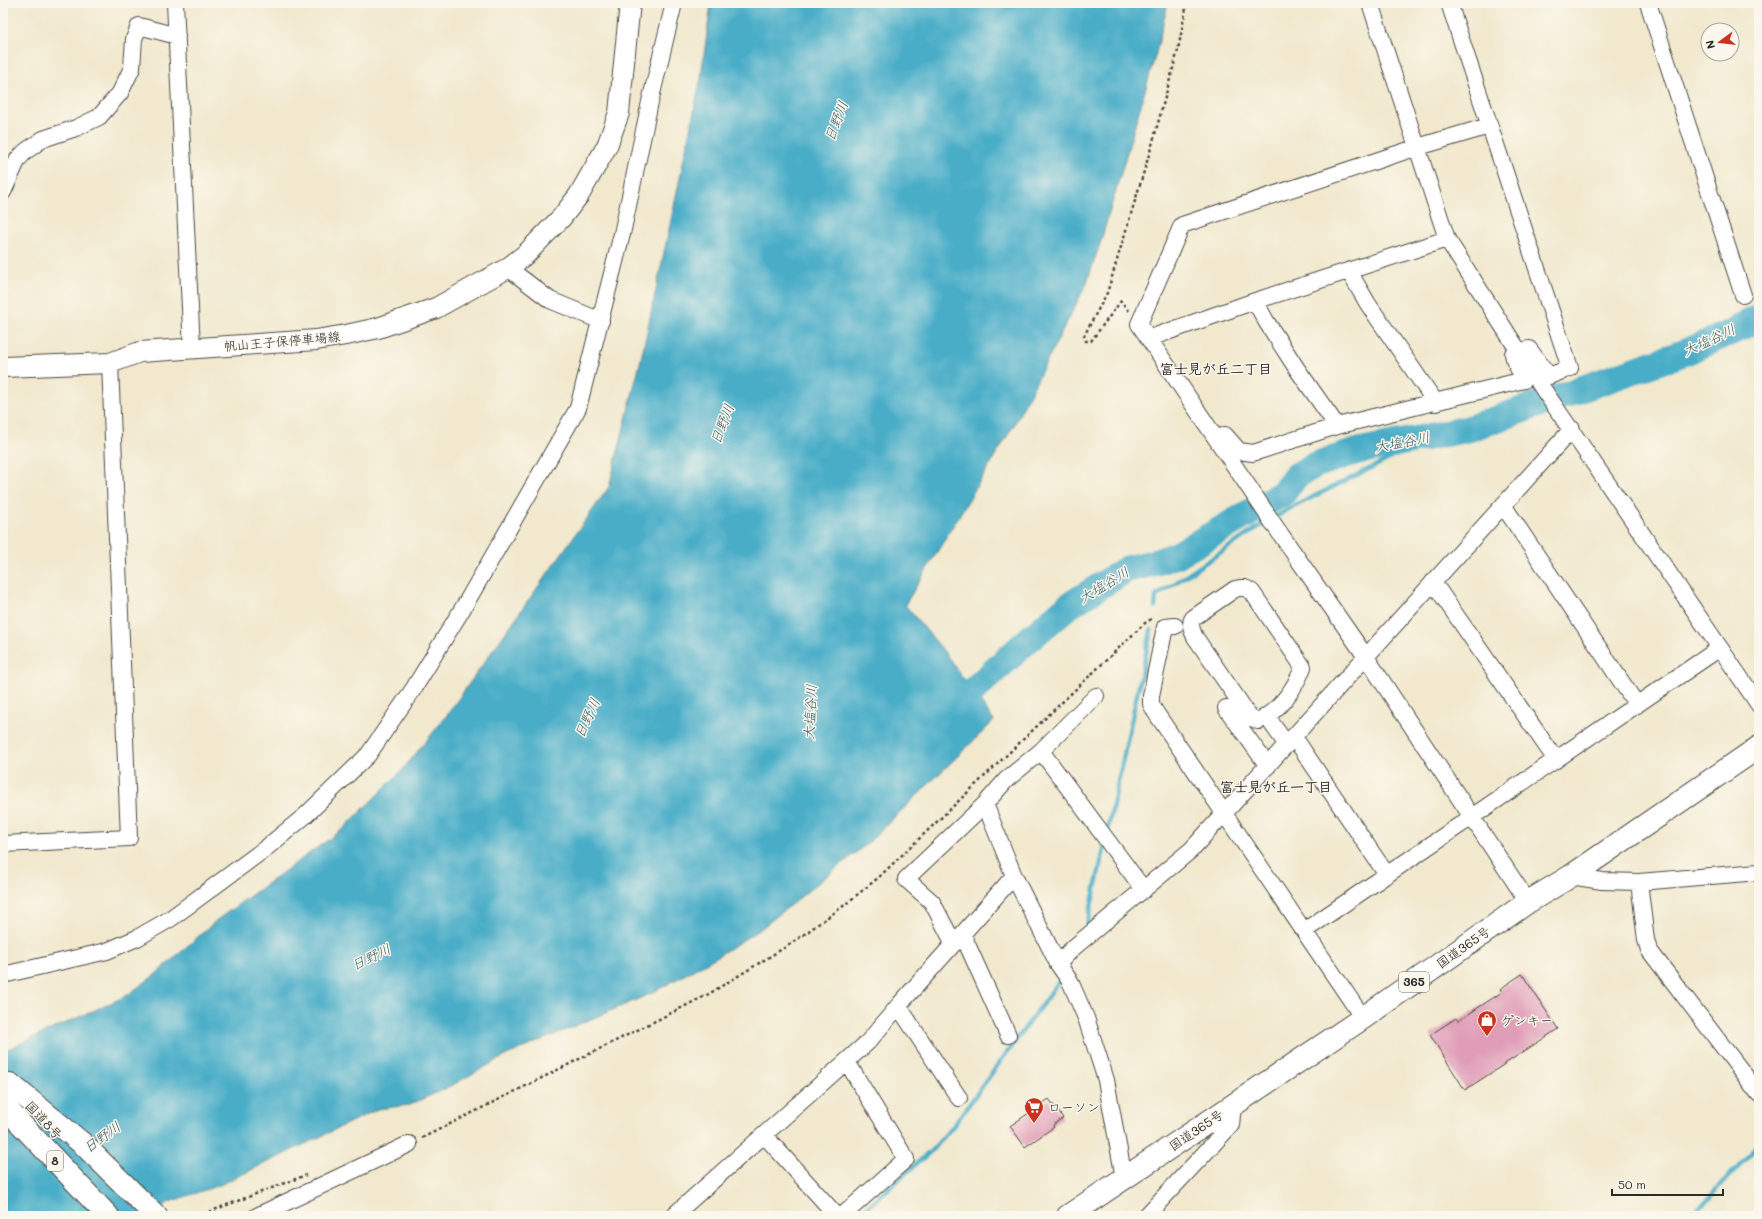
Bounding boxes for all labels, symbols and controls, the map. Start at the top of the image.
north arrow [1700,22,1740,62]
text: N [1702,39,1718,51]
water label: 日野川 [819,98,852,144]
water label: 大塩谷川 [1679,319,1738,360]
street label: 帆山王子保停車場線 [223,327,342,354]
district label: 富士見が丘二丁目 [1160,359,1272,378]
water label: 日野川 [705,401,738,447]
water label: 大塩谷川 [1373,427,1431,456]
water label: 大塩谷川 [1075,562,1133,607]
water label: 大塩谷川 [799,684,820,740]
water label: 日野川 [569,695,604,741]
district label: 富士見が丘一丁目 [1220,777,1332,796]
street label: 国道365号 [1432,922,1493,971]
water label: 日野川 [348,939,394,974]
road number: 365 [1399,972,1429,992]
shop icon: ゲンキー [1476,1009,1498,1037]
place label: ゲンキー [1501,1011,1553,1028]
supermarket icon: ローソン [1023,1096,1045,1124]
street label: 国道8号 [22,1097,67,1143]
place label: ローソン [1048,1098,1100,1115]
street label: 国道365号 [1165,1105,1226,1154]
water label: 日野川 [79,1117,124,1157]
road number: 8 [47,1151,63,1171]
scale bar [1612,1171,1723,1197]
text: 50 m [1618,1176,1646,1192]

